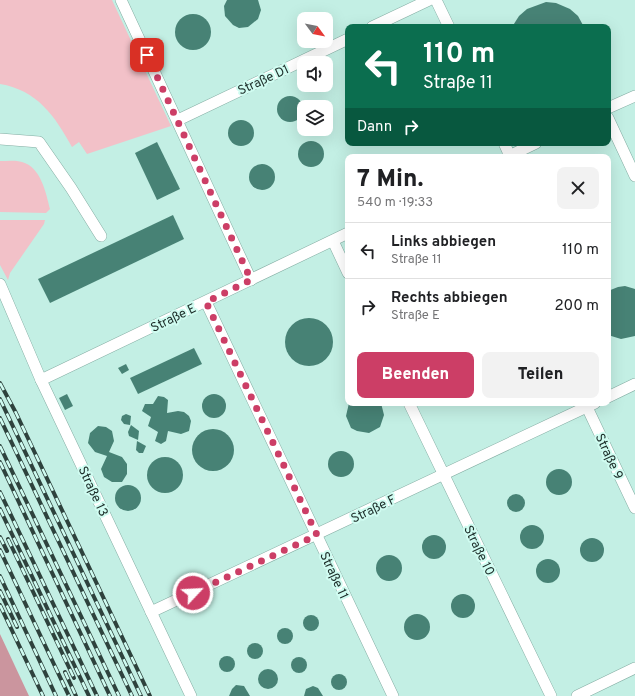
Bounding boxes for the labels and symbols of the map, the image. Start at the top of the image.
north arrow [297,12,333,48]
pin [130,38,164,72]
street label: Straße D1 [236,62,292,100]
street label: Straße E [148,301,199,337]
street label: Straße 9 [591,431,626,482]
street label: Straße 13 [74,464,111,520]
street label: Straße F [349,492,399,528]
street label: Straße 10 [459,523,497,579]
street label: Straße 11 [315,550,351,602]
position arrow [172,572,214,614]

